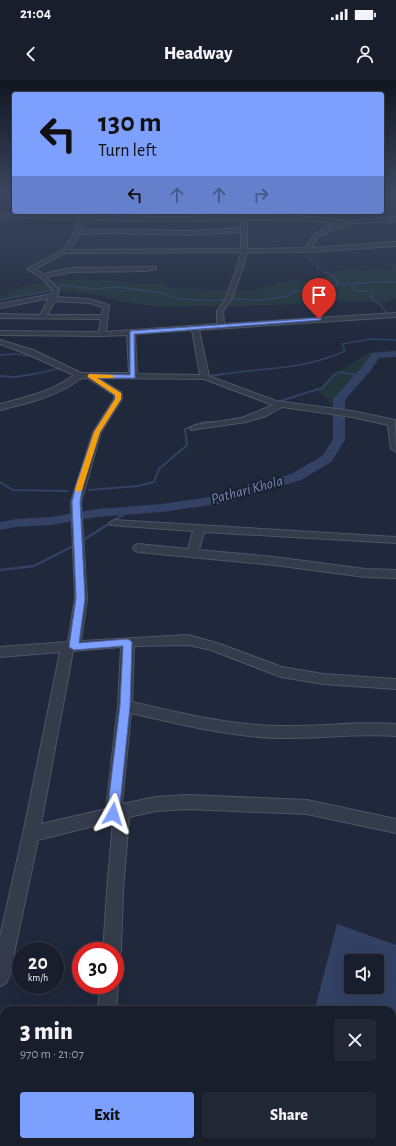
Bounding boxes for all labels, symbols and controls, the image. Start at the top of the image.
text: 21:04 [20,6,51,21]
icon: back [20,43,42,65]
icon: person [354,43,376,65]
text: Headway [164,45,232,63]
icon: left [32,108,84,160]
text: 130 m [98,109,162,137]
text: Turn left [98,142,157,160]
icon: left [124,184,146,206]
icon: ahead [166,184,188,206]
icon: ahead [208,184,230,206]
icon: right [250,184,272,206]
pin [302,278,336,319]
icon: arrive [308,284,330,306]
water label: Pathari Khola [209,473,285,507]
position arrow [92,793,134,835]
speed limit sign: 30 [72,942,124,994]
text: 20 [28,953,48,973]
map controls [344,954,384,994]
button: sound [344,954,384,994]
text: km/h [28,973,48,983]
button: close [334,1019,376,1061]
text: 3 min [20,1020,73,1044]
text: 970 m · 21:07 [20,1048,84,1061]
button: Exit [20,1092,194,1138]
button: Share [202,1092,376,1138]

